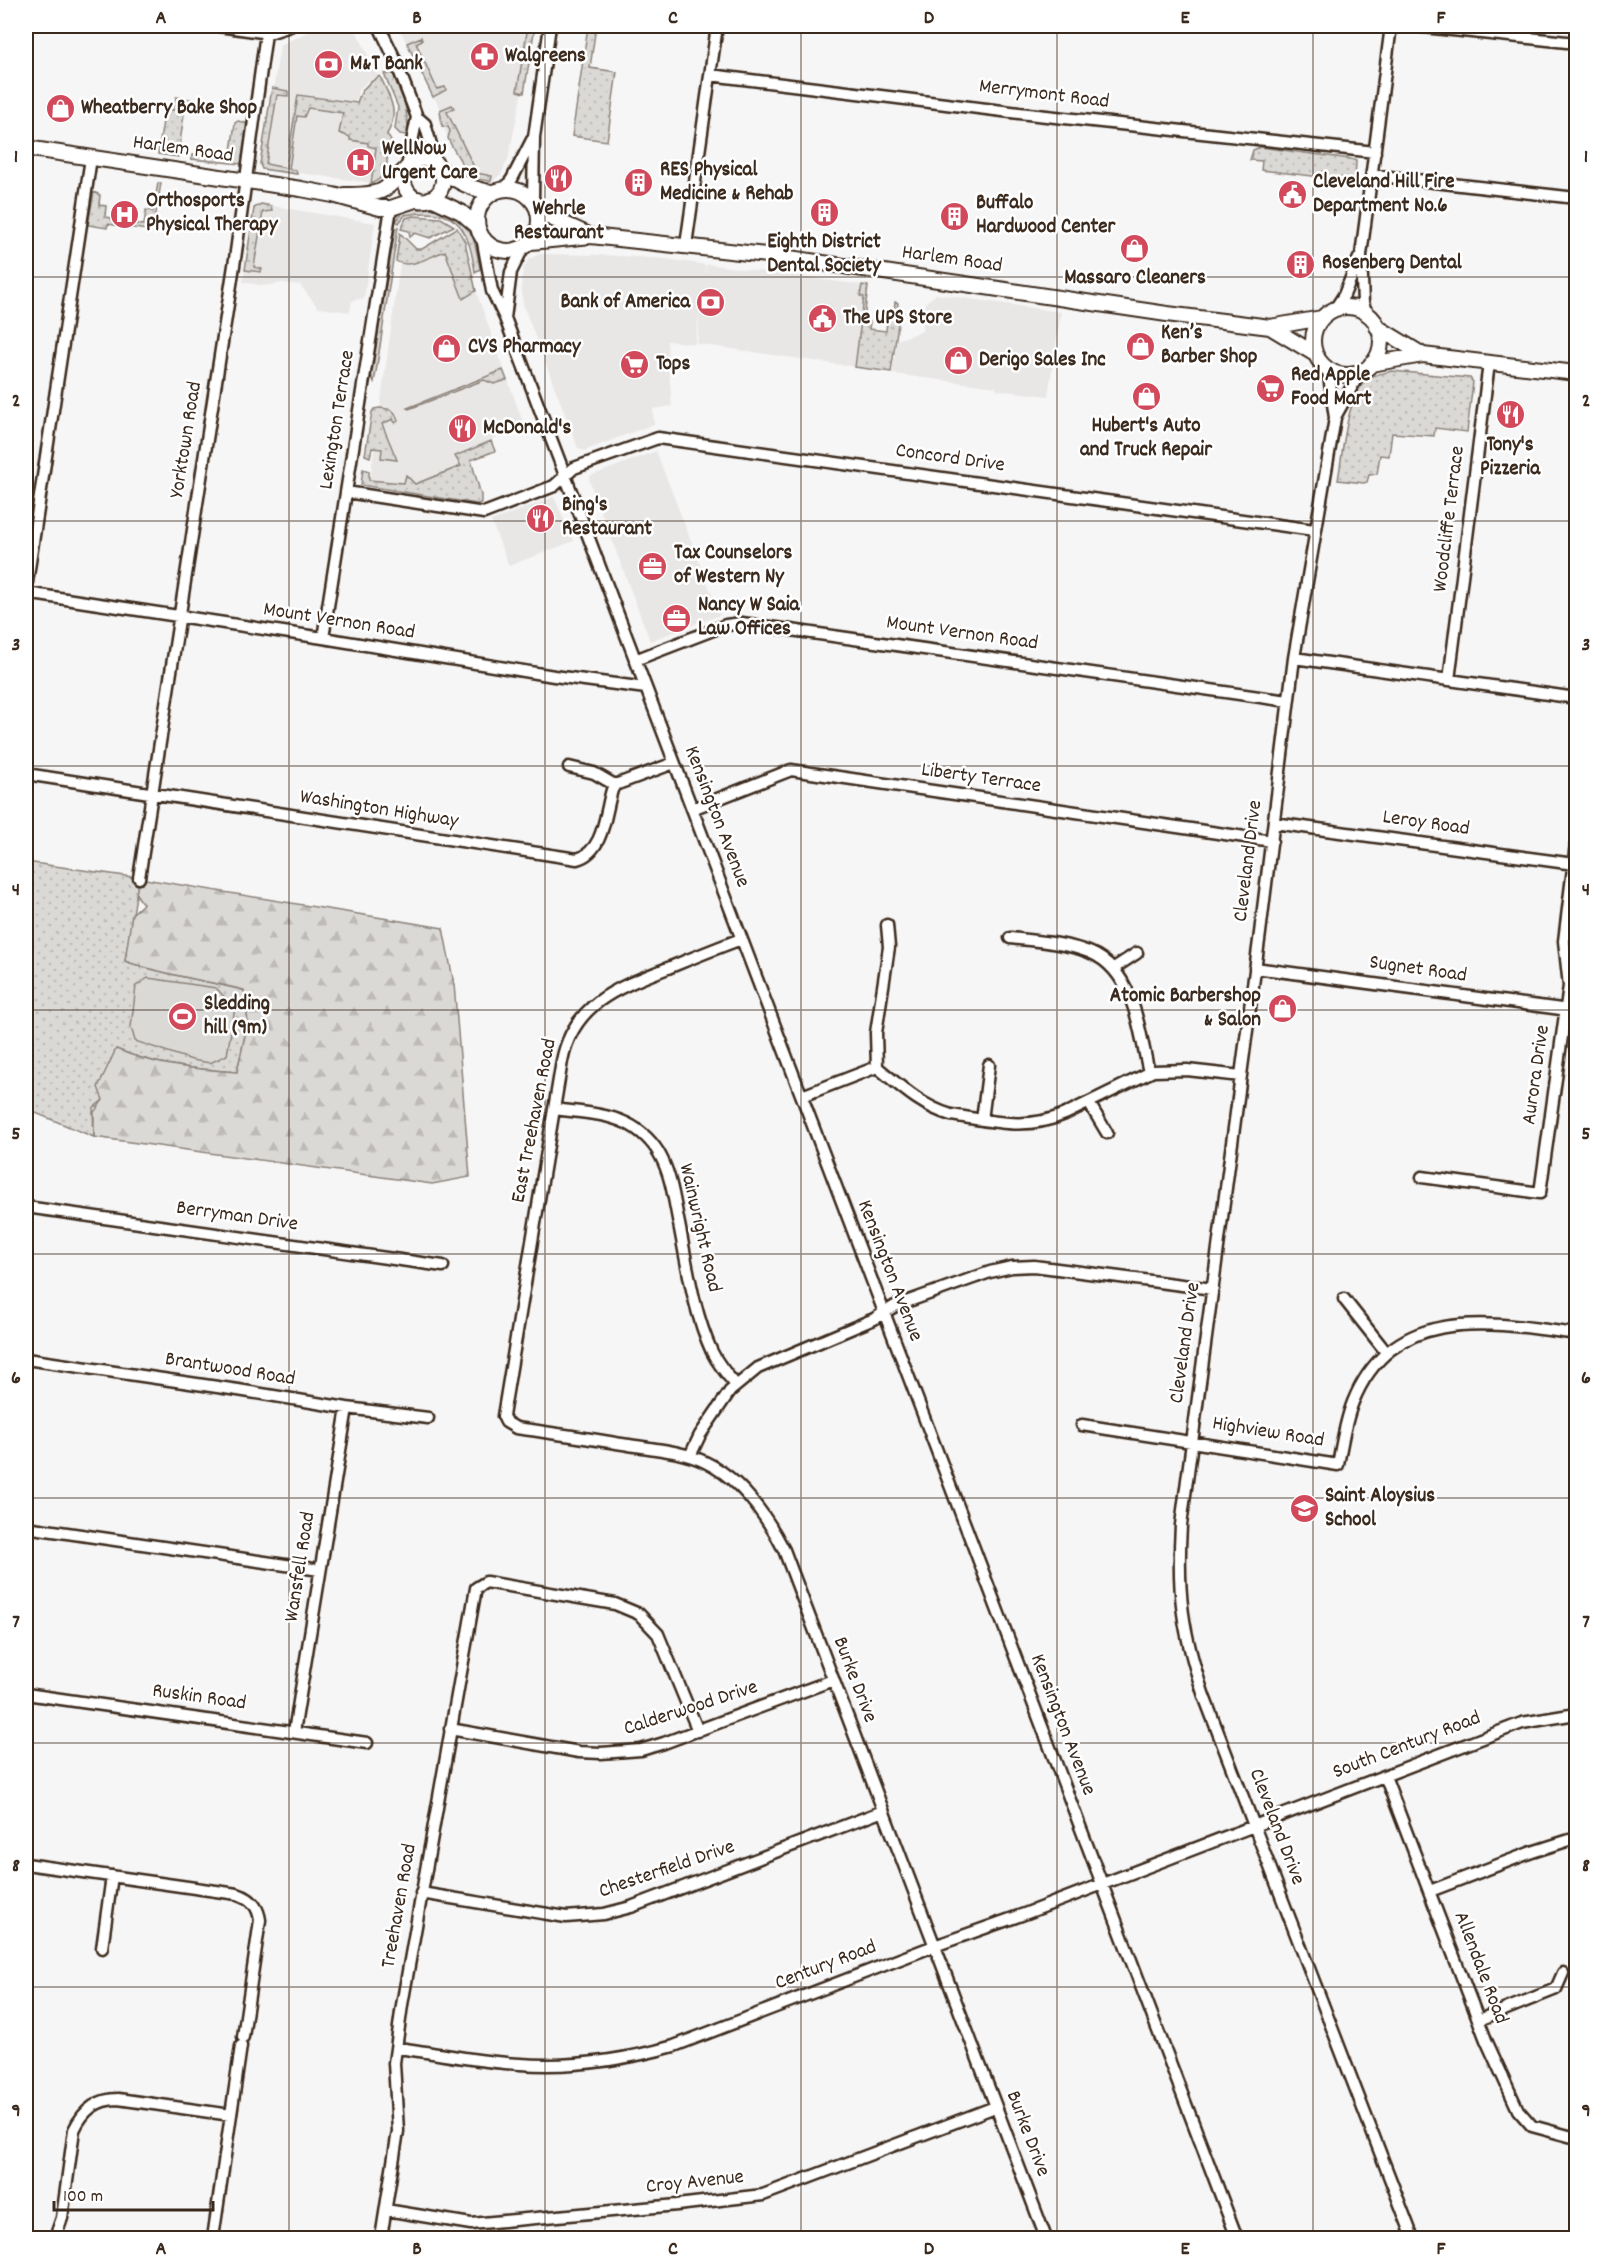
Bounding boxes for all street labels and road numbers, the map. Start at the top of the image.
street label: Merrymont Road [977,72,1111,118]
street label: Harlem Road [131,128,235,172]
street label: Harlem Road [900,238,1004,282]
street label: Lexington Terrace [312,348,364,492]
street label: Yorktown Road [163,379,211,501]
street label: Concord Drive [893,436,1007,482]
street label: Woodcliffe Terrace [1426,444,1474,594]
street label: Mount Vernon Road [261,595,417,649]
street label: Mount Vernon Road [884,609,1040,659]
street label: Kensington Avenue [675,742,757,892]
street label: Liberty Terrace [919,756,1043,802]
street label: Washington Highway [298,783,461,837]
street label: Cleveland Drive [1227,798,1271,924]
street label: Leroy Road [1381,803,1471,845]
street label: Sugnet Road [1367,948,1469,992]
street label: Aurora Drive [1515,1023,1559,1127]
street label: East Treehaven Road [504,1036,566,1206]
street label: Wainwright Road [670,1161,728,1295]
street label: Berryman Drive [174,1194,300,1240]
street label: Kensington Avenue [848,1196,930,1346]
street label: Cleveland Drive [1163,1280,1209,1406]
street label: Brantwood Road [163,1345,297,1395]
street label: Highview Road [1210,1409,1326,1457]
street label: Wansfell Road [277,1510,325,1624]
street label: Burke Drive [824,1633,884,1727]
street label: Kensington Avenue [1021,1650,1103,1800]
street label: Calderwood Drive [620,1673,762,1745]
street label: Ruskin Road [150,1677,248,1719]
street label: South Century Road [1329,1704,1485,1788]
street label: Cleveland Drive [1240,1765,1312,1889]
street label: Chesterfield Drive [595,1833,739,1907]
street label: Treehaven Road [374,1841,426,1971]
street label: Allendale Road [1445,1907,1515,2029]
street label: Century Road [771,1933,881,1999]
street label: Burke Drive [997,2087,1057,2181]
street label: Croy Avenue [645,2163,745,2203]

